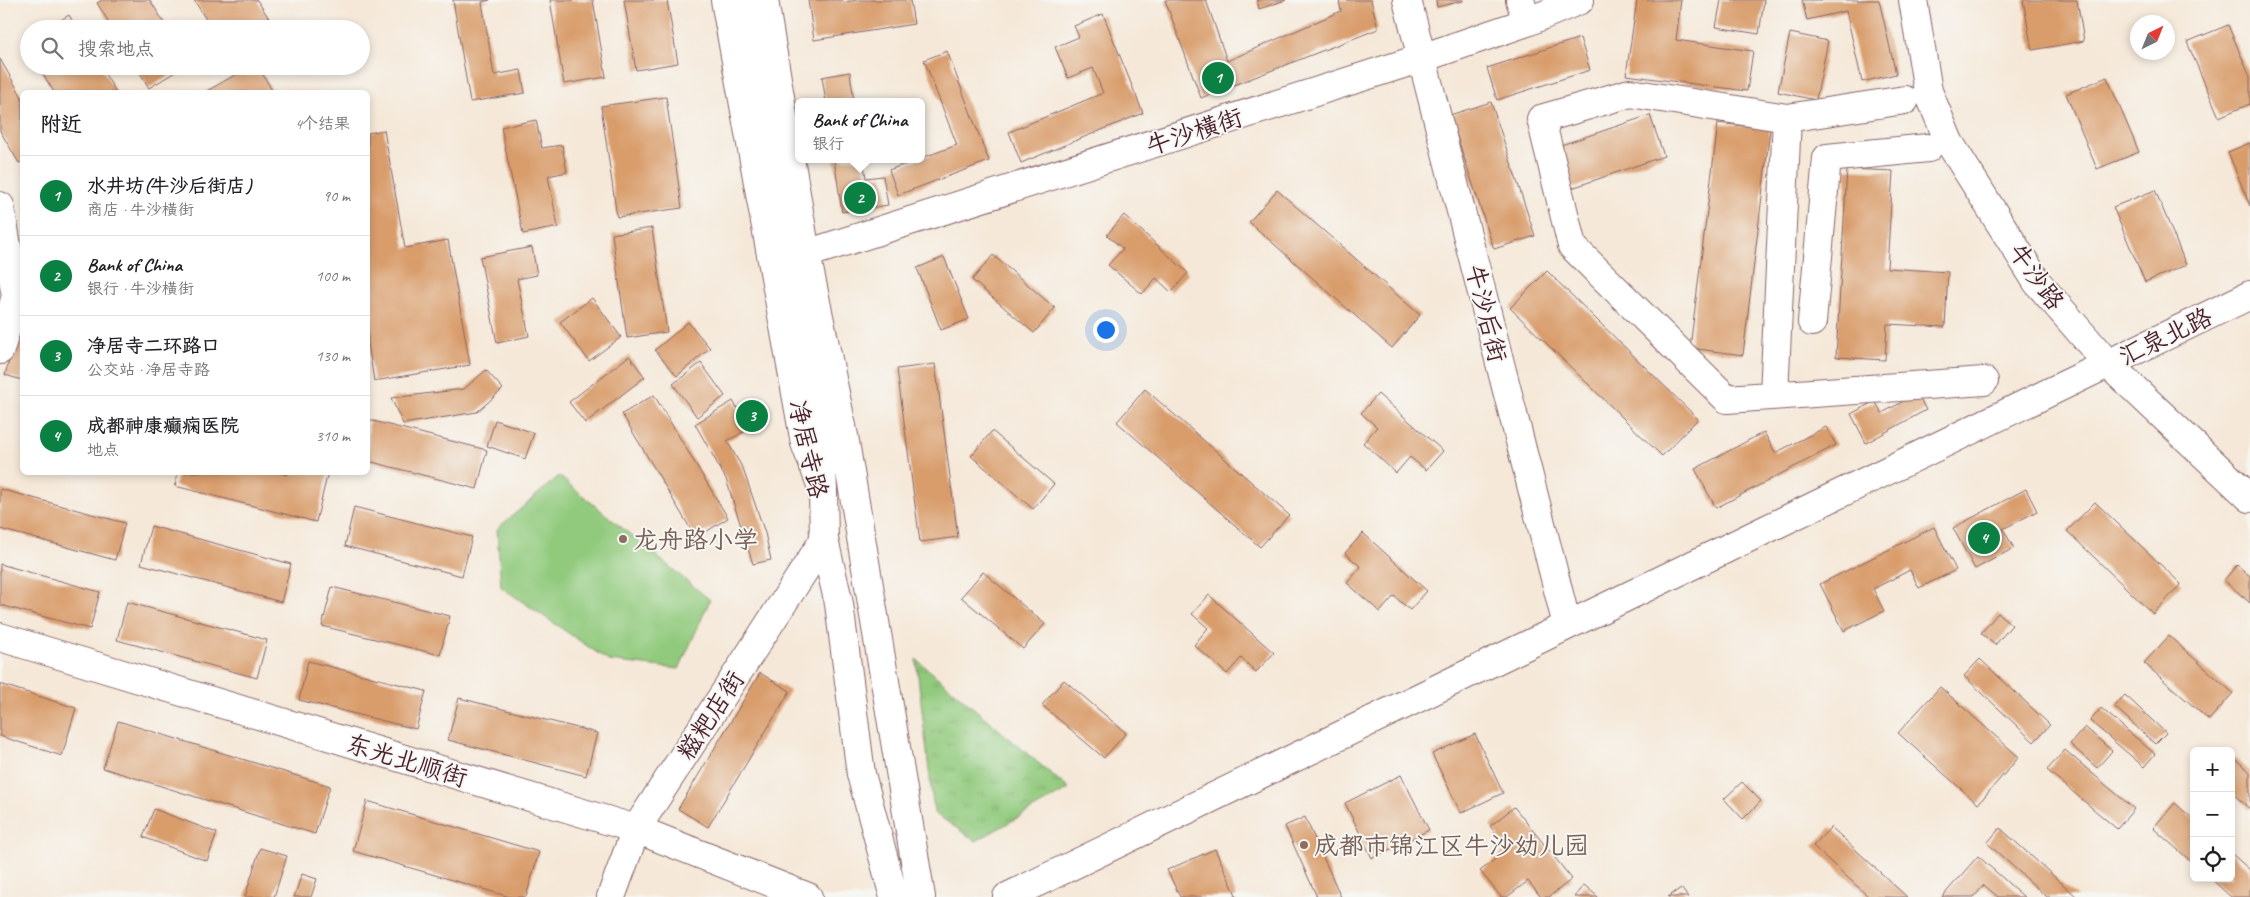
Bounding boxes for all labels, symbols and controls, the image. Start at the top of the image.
north arrow [2130,15,2175,60]
search box [20,20,370,75]
icon: search [38,34,66,62]
text: 搜索地点 [78,37,154,61]
pin: 1 [1202,59,1234,97]
popup [795,98,925,163]
street label: 牛沙横街 [1142,101,1247,163]
text: Bank of China [813,108,907,132]
text: 附近 [40,111,82,137]
text: 4个结果 [295,114,350,134]
text: 银行 [813,134,845,154]
text: 水井坊(牛沙后街店) [87,174,252,198]
pin: 2 [844,179,876,217]
text: 1 [52,186,60,206]
text: 90 m [323,186,350,206]
text: 商店 · 牛沙横街 [87,200,194,220]
street label: 牛沙路 [2001,237,2071,316]
text: Bank of China [87,253,182,277]
street label: 牛沙后街 [1458,261,1514,366]
text: 2 [52,266,60,286]
text: 100 m [316,266,350,286]
text: 银行 · 牛沙横街 [87,279,194,299]
street label: 汇泉北路 [2113,301,2217,373]
your location [1093,317,1119,343]
text: 净居寺二环路口 [87,334,220,358]
text: 3 [52,346,60,366]
text: 130 m [316,346,350,366]
text: 公交站 · 净居寺路 [87,360,210,380]
pin: 3 [736,397,768,435]
street label: 净居寺路 [781,397,835,502]
text: 成都神康癫痫医院 [87,414,239,438]
text: 4 [52,426,60,446]
text: 310 m [316,426,350,446]
text: 地点 [87,440,119,460]
pin: 4 [1968,519,2000,557]
place label: 龙舟路小学 [633,524,758,556]
marker: 龙舟路小学 [617,533,629,545]
street label: 糍粑店街 [670,665,751,766]
street label: 东光北顺街 [342,727,471,795]
map controls [2190,747,2235,882]
button: + [2190,747,2235,792]
button: − [2190,792,2235,837]
place label: 成都市锦江区牛沙幼儿园 [1314,830,1589,862]
button: locate [2190,837,2235,882]
marker: 成都市锦江区牛沙幼儿园 [1298,839,1310,851]

